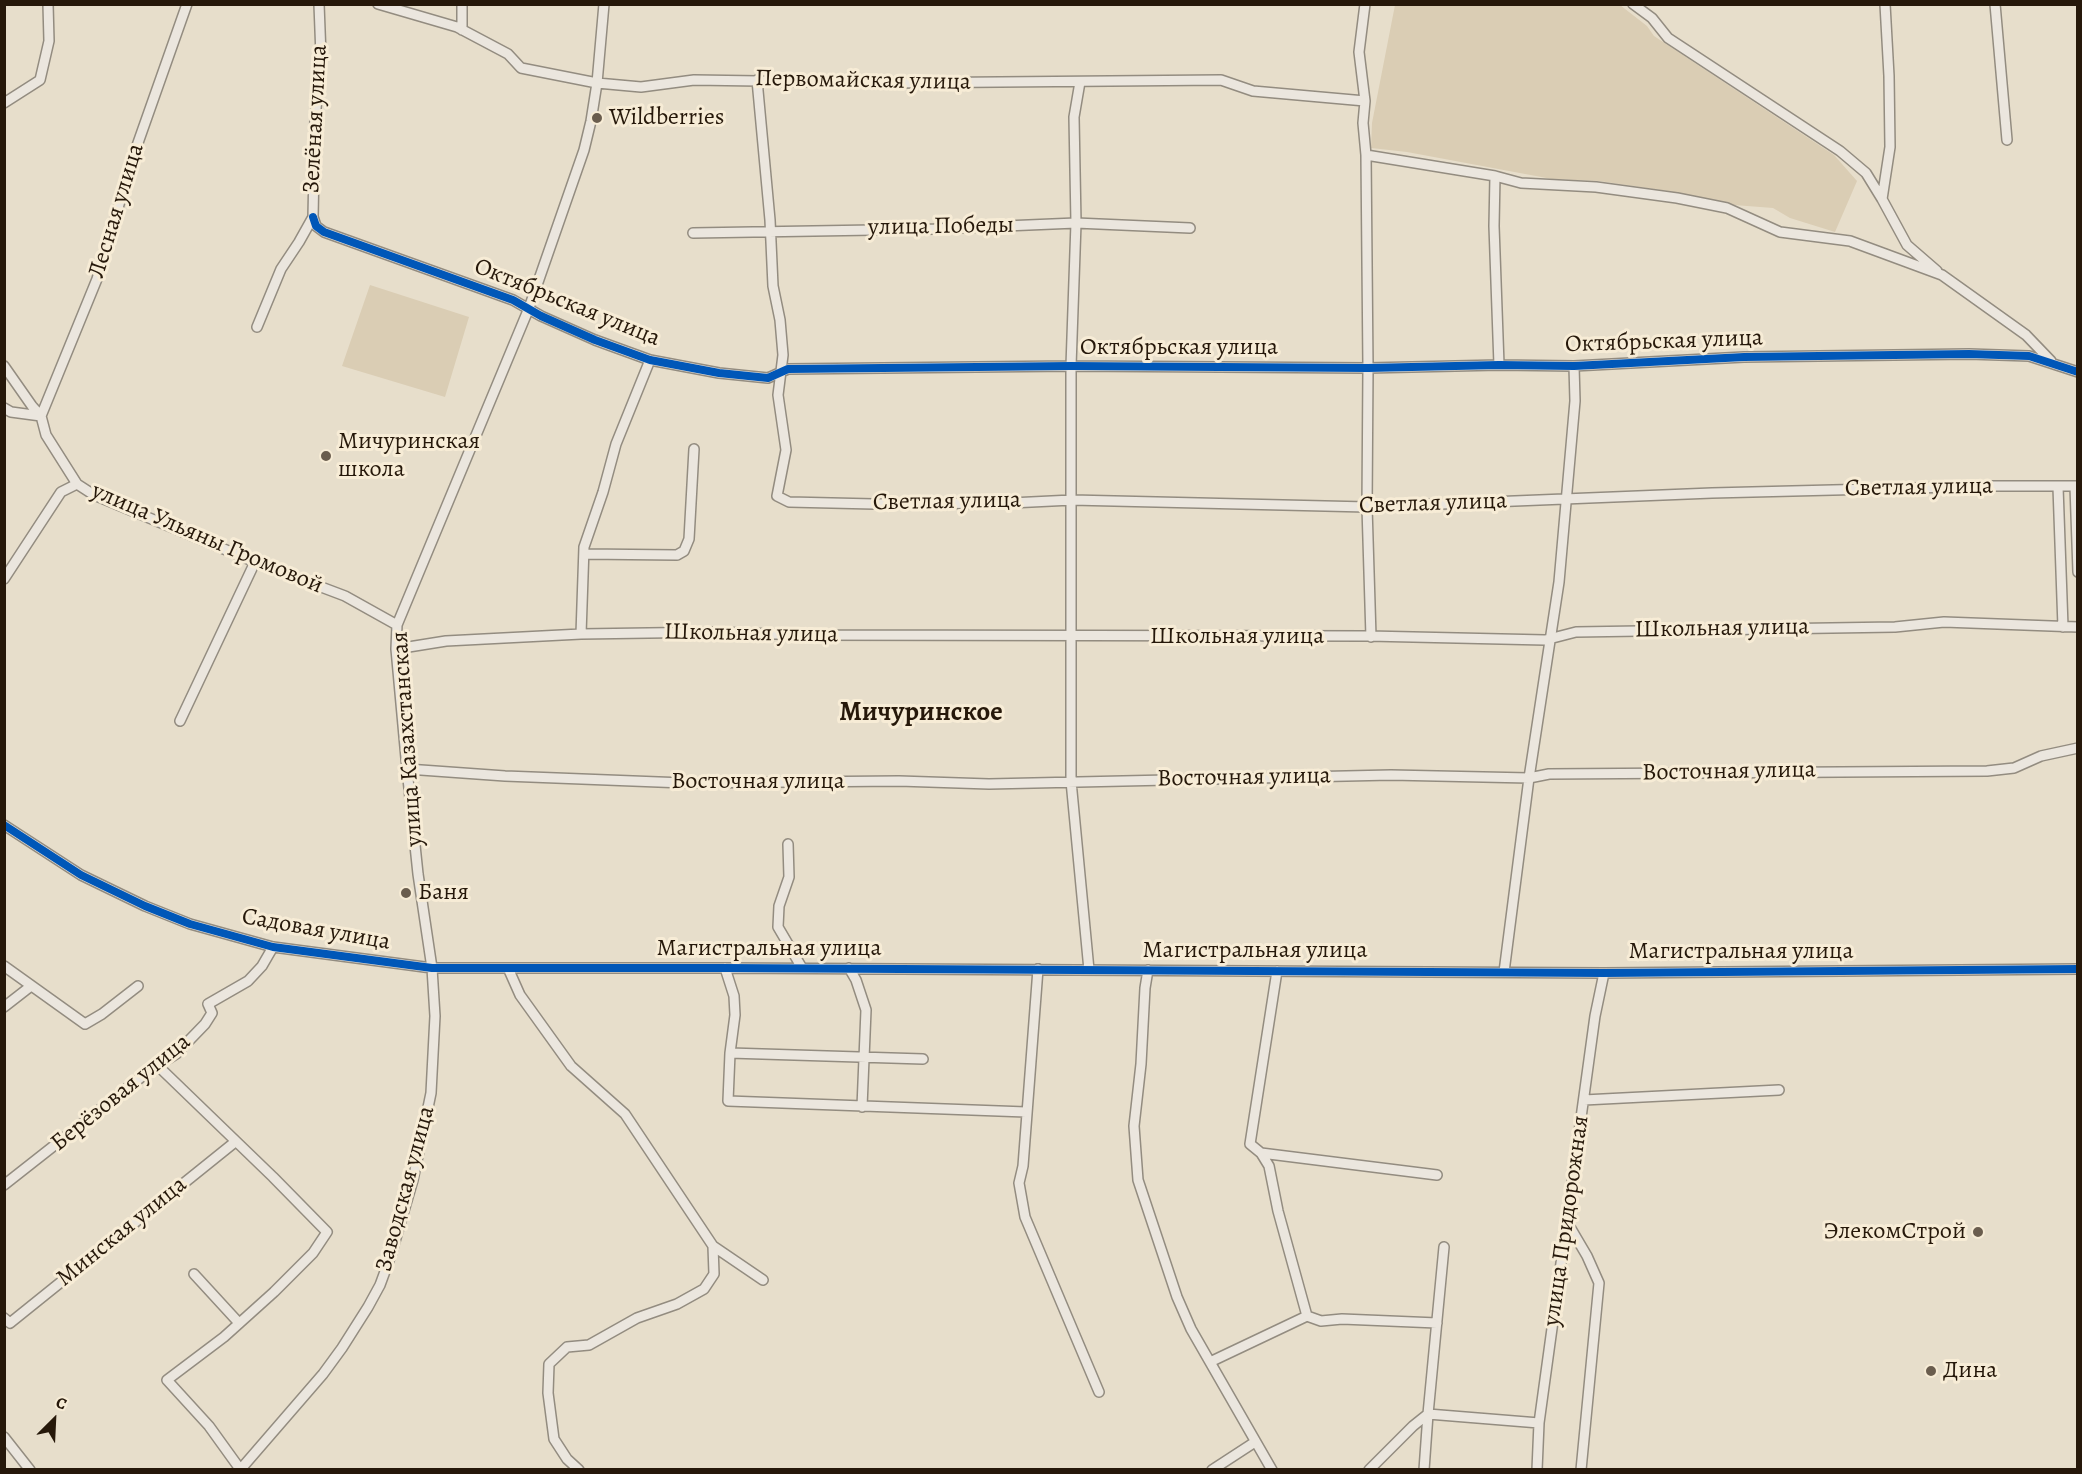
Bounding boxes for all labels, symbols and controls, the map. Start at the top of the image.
street label: Зелёная улица [298,44,334,194]
street label: Первомайская улица [755,65,971,97]
place label: Wildberries [609,104,724,132]
marker: Wildberries [590,111,604,125]
street label: Лесная улица [83,140,151,282]
street label: улица Победы [868,211,1014,243]
street label: Октябрьская улица [470,253,664,353]
street label: Октябрьская улица [1565,324,1763,360]
street label: Октябрьская улица [1080,334,1278,362]
place label: Мичуринская школа [338,428,480,484]
marker: Мичуринская школа [319,449,333,463]
street label: Светлая улица [1845,472,1993,504]
street label: улица Ульяны Громовой [87,477,327,601]
street label: Светлая улица [873,486,1021,518]
street label: Светлая улица [1358,487,1508,521]
street label: Школьная улица [1635,613,1809,645]
street label: Школьная улица [664,618,838,650]
street label: Школьная улица [1150,623,1324,651]
street label: улица Казахстанская [386,630,430,848]
district label: Мичуринское [839,697,1003,729]
street label: Восточная улица [1642,756,1816,788]
street label: Восточная улица [1157,762,1331,794]
street label: Восточная улица [671,768,845,796]
place label: Баня [418,879,469,907]
marker: Баня [399,886,413,900]
street label: Садовая улица [240,903,392,957]
street label: Магистральная улица [656,935,882,963]
street label: Магистральная улица [1142,937,1368,965]
street label: Магистральная улица [1628,938,1854,966]
street label: Берёзовая улица [45,1028,197,1158]
street label: Заводская улица [370,1103,442,1275]
street label: улица Придорожная [1538,1114,1596,1328]
street label: Минская улица [51,1171,193,1293]
place label: ЭлекомСтрой [1824,1218,1966,1246]
marker: ЭлекомСтрой [1971,1225,1985,1239]
place label: Дина [1943,1357,1997,1385]
marker: Дина [1924,1364,1938,1378]
north arrow [24,1390,84,1450]
text: С [52,1391,70,1416]

